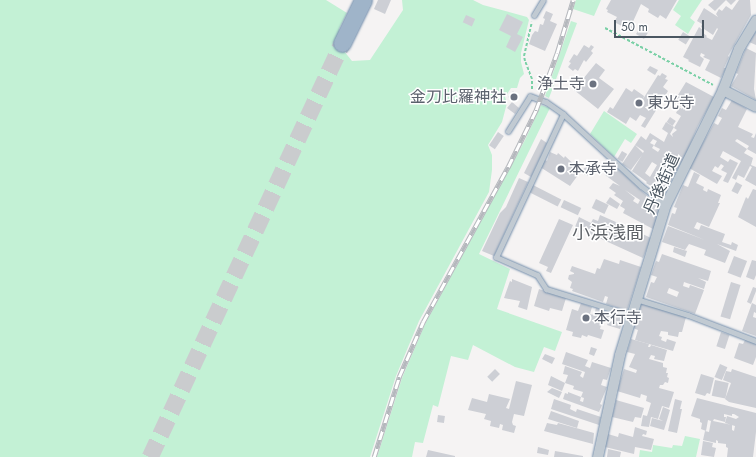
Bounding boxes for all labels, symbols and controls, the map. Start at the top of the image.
scale bar [616,12,706,38]
text: 50 m [621,18,648,36]
place label: 浄土寺 [537,74,585,94]
marker: 浄土寺 [588,79,598,89]
place label: 金刀比羅神社 [410,87,506,107]
marker: 金刀比羅神社 [509,92,519,102]
place label: 東光寺 [647,93,695,113]
marker: 東光寺 [634,98,644,108]
street label: 丹後街道 [640,151,684,217]
place label: 本承寺 [569,159,617,179]
marker: 本承寺 [556,164,566,174]
district label: 小浜浅間 [572,222,644,244]
place label: 本行寺 [594,308,642,328]
marker: 本行寺 [581,313,591,323]

